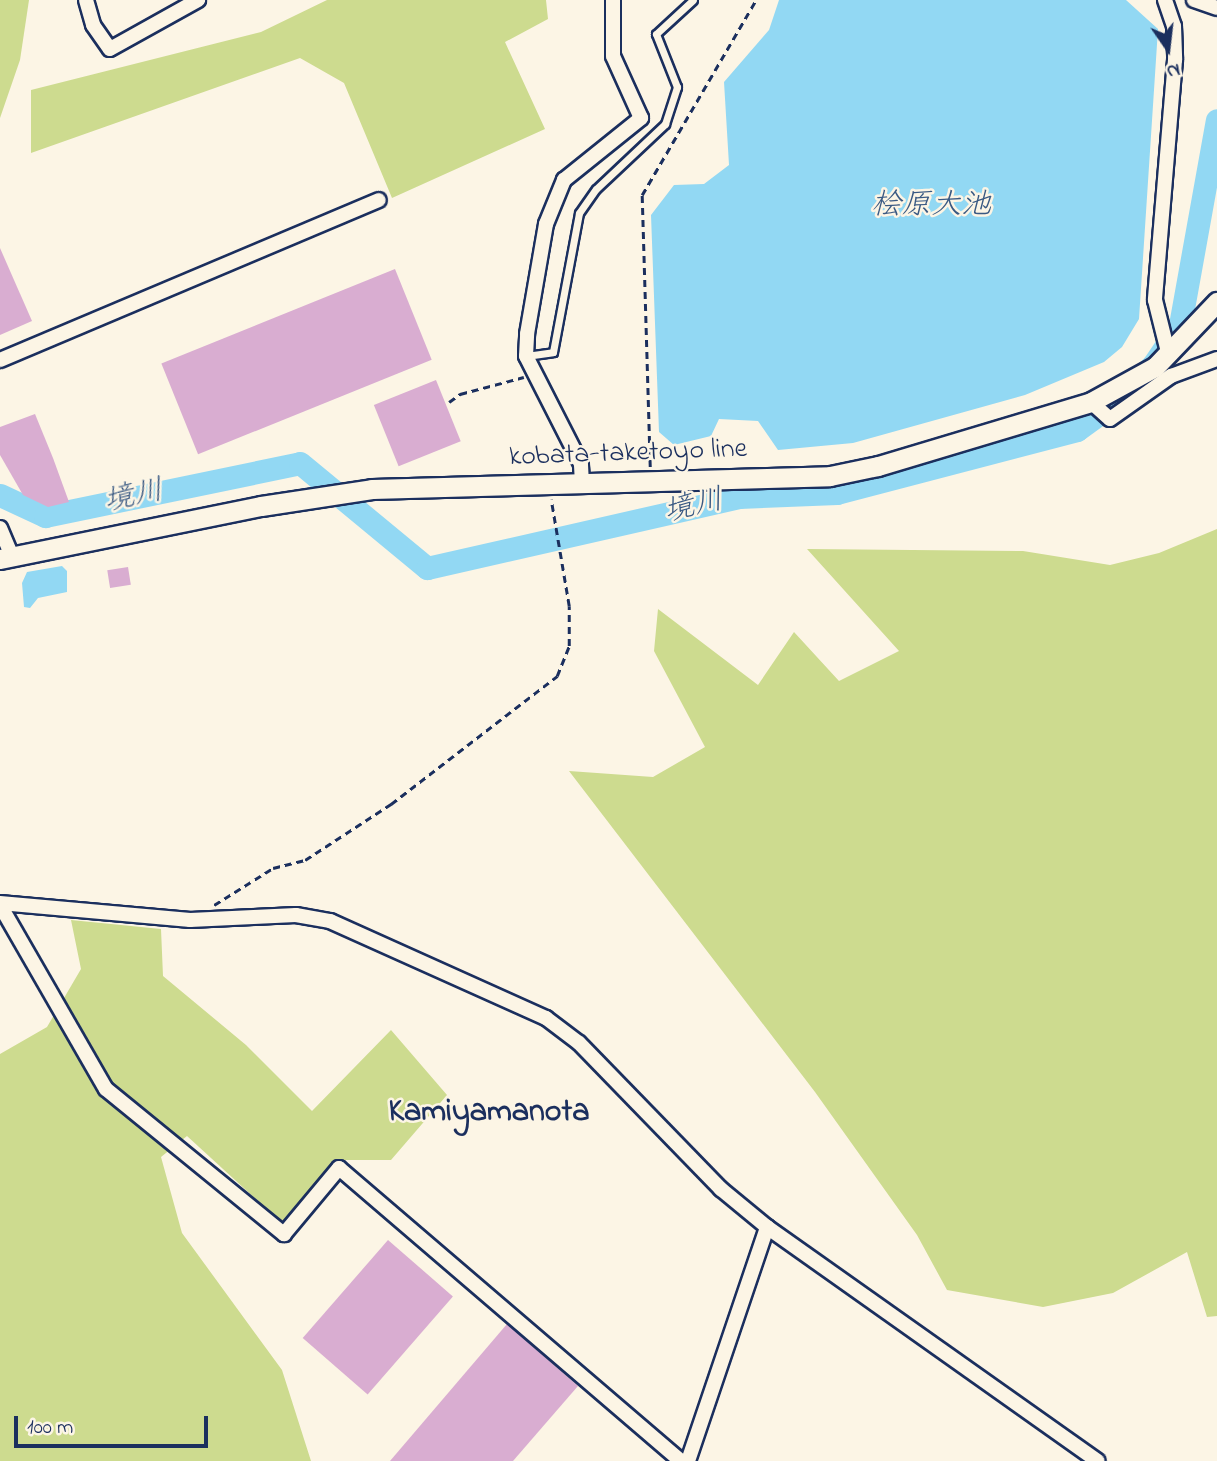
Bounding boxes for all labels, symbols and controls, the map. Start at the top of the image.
north arrow [1133,14,1203,84]
text: N [1164,55,1183,85]
water label: 桧原大池 [871,188,991,224]
street label: kobata-taketoyo line [508,433,748,475]
water label: 境川 [101,473,167,521]
water label: 境川 [661,483,727,531]
district label: Kamiyamanota [388,1094,590,1132]
scale bar [18,1402,212,1446]
text: 100 m [27,1413,73,1443]

